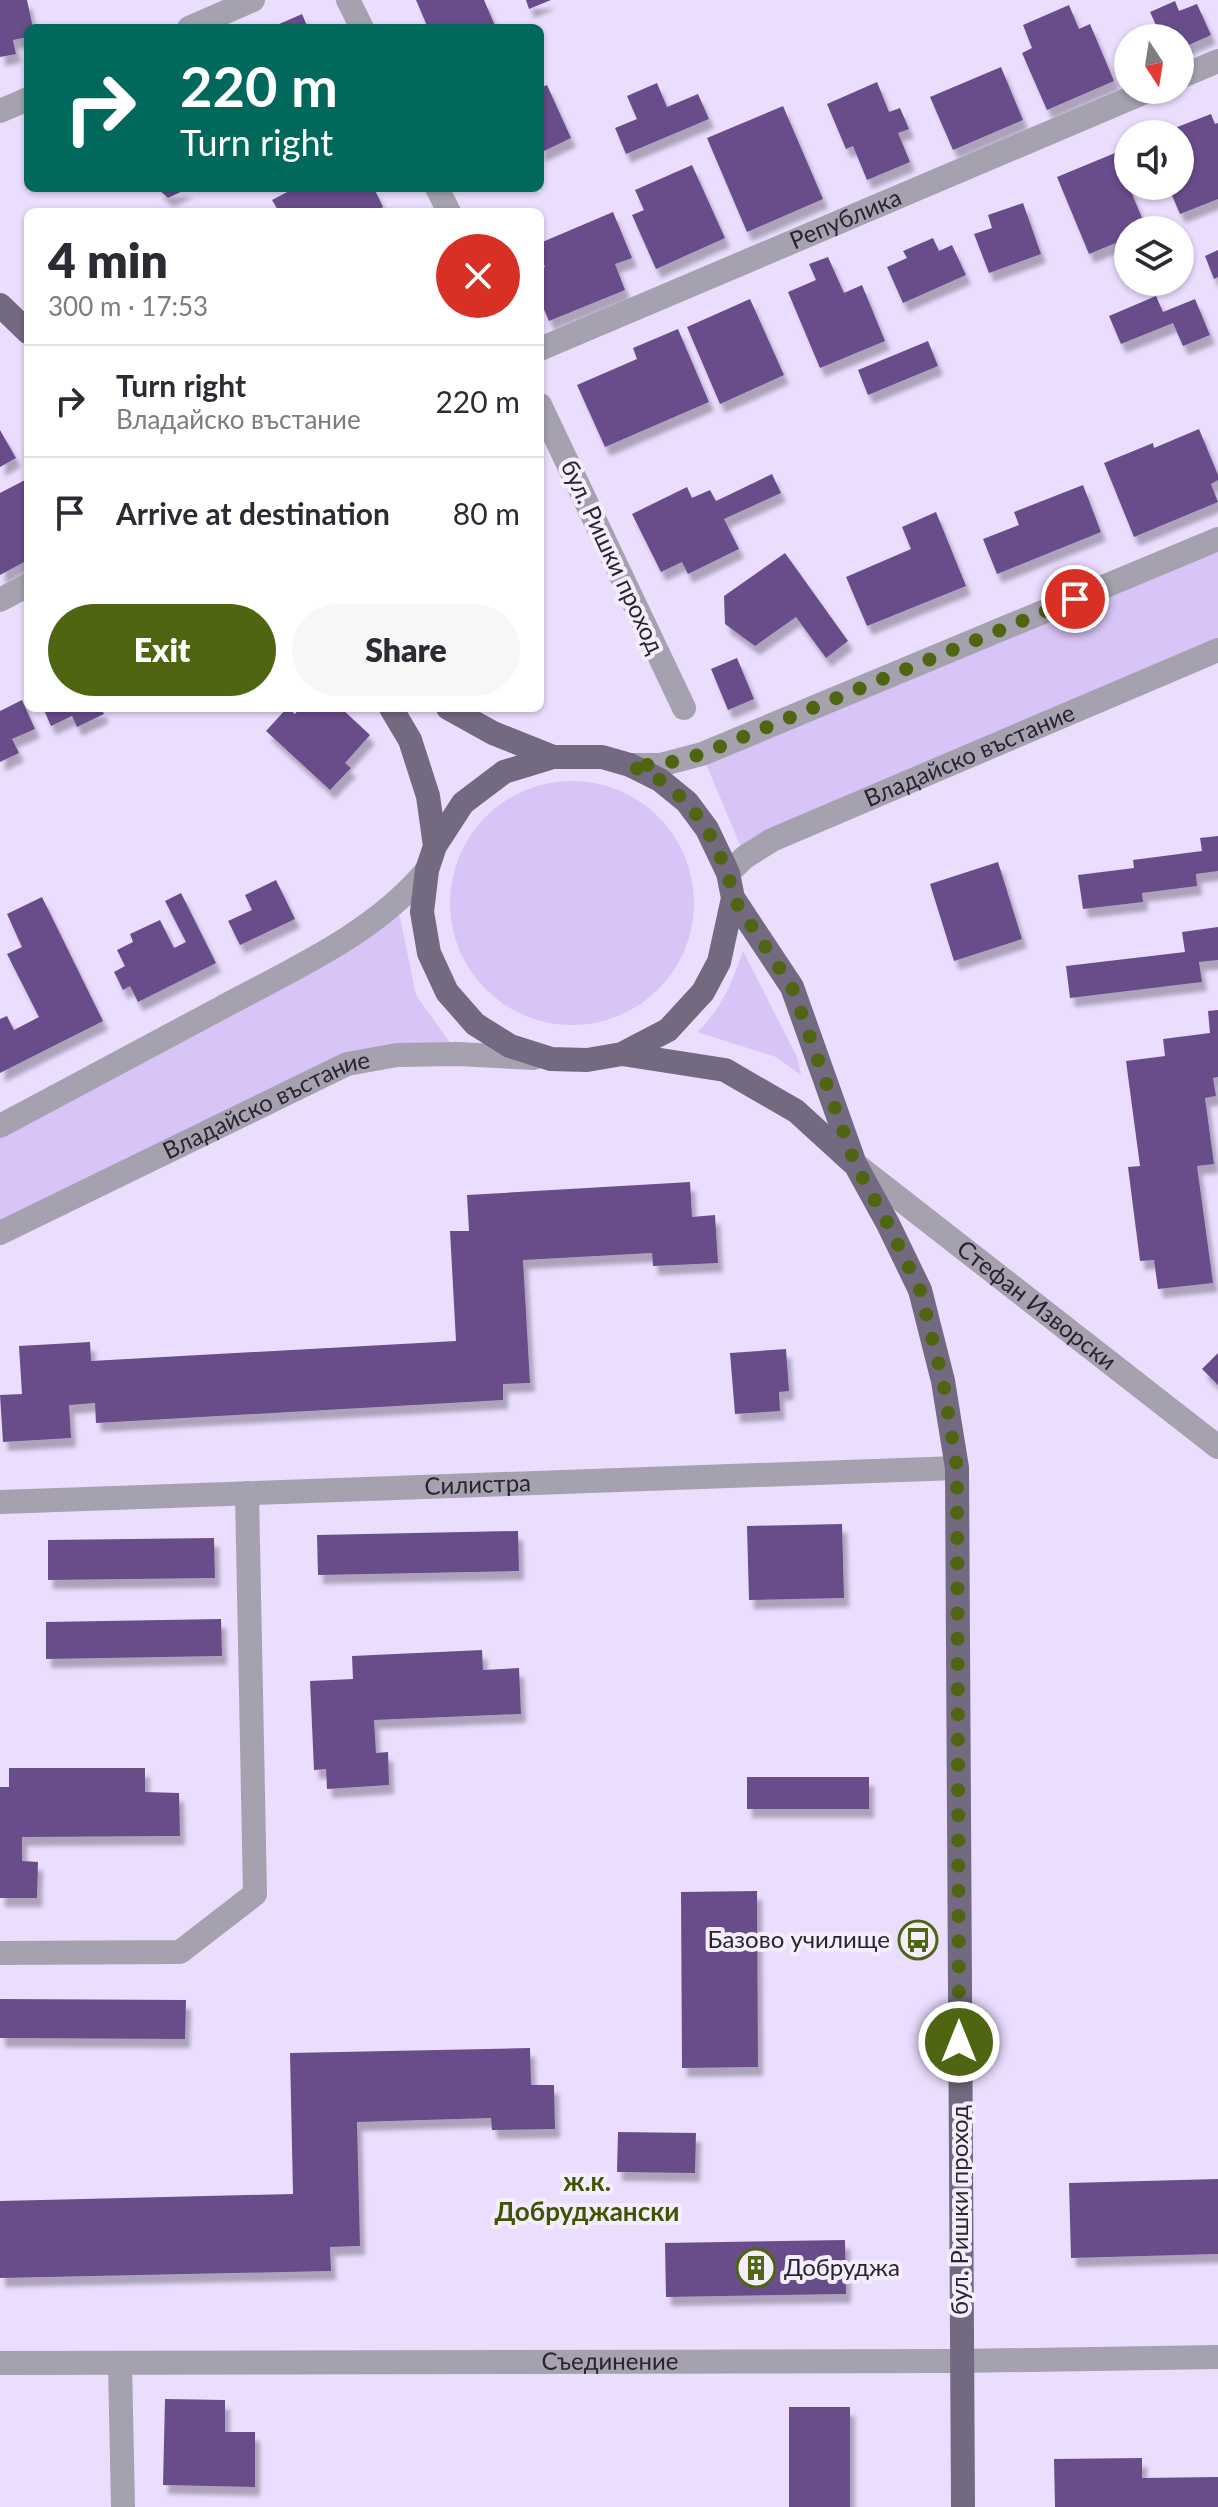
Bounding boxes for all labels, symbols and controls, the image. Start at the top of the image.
north arrow [1114,24,1194,104]
map controls [1114,24,1194,296]
text: 220 m [180,52,338,119]
icon: right [48,56,152,160]
text: Turn right [180,120,333,164]
button: sound [1114,120,1194,200]
street label: Република [785,181,905,254]
button: layers [1114,216,1194,296]
text: 4 min [48,231,168,288]
button: close [436,234,520,318]
text: 300 m · 17:53 [48,290,208,322]
text: Turn right [116,367,246,403]
icon: right [48,379,92,423]
text: 220 m [435,383,520,419]
text: Владайско въстание [116,403,361,435]
street label: бул. Ришки проход [556,455,671,658]
icon: arrive [48,491,92,535]
text: Arrive at destination [116,495,390,531]
text: 80 m [453,495,520,531]
pin [1041,565,1109,633]
icon: arrive [1053,577,1097,621]
button: Exit [48,604,276,696]
button: Share [292,604,520,696]
street label: Владайско въстание [859,697,1079,812]
street label: Владайско въстание [158,1044,372,1165]
street label: Стефан Изворски [952,1233,1123,1375]
street label: Силистра [424,1467,531,1500]
bus stop icon: Базово училище [897,1919,939,1961]
place label: Базово училище [708,1924,890,1953]
position arrow [917,2000,1001,2084]
street label: бул. Ришки проход [944,2105,973,2315]
district label: ж.к. Добруджански [495,2165,679,2227]
building icon: Добруджа [735,2247,777,2289]
place label: Добруджа [784,2252,900,2281]
street label: Съединение [541,2346,679,2375]

